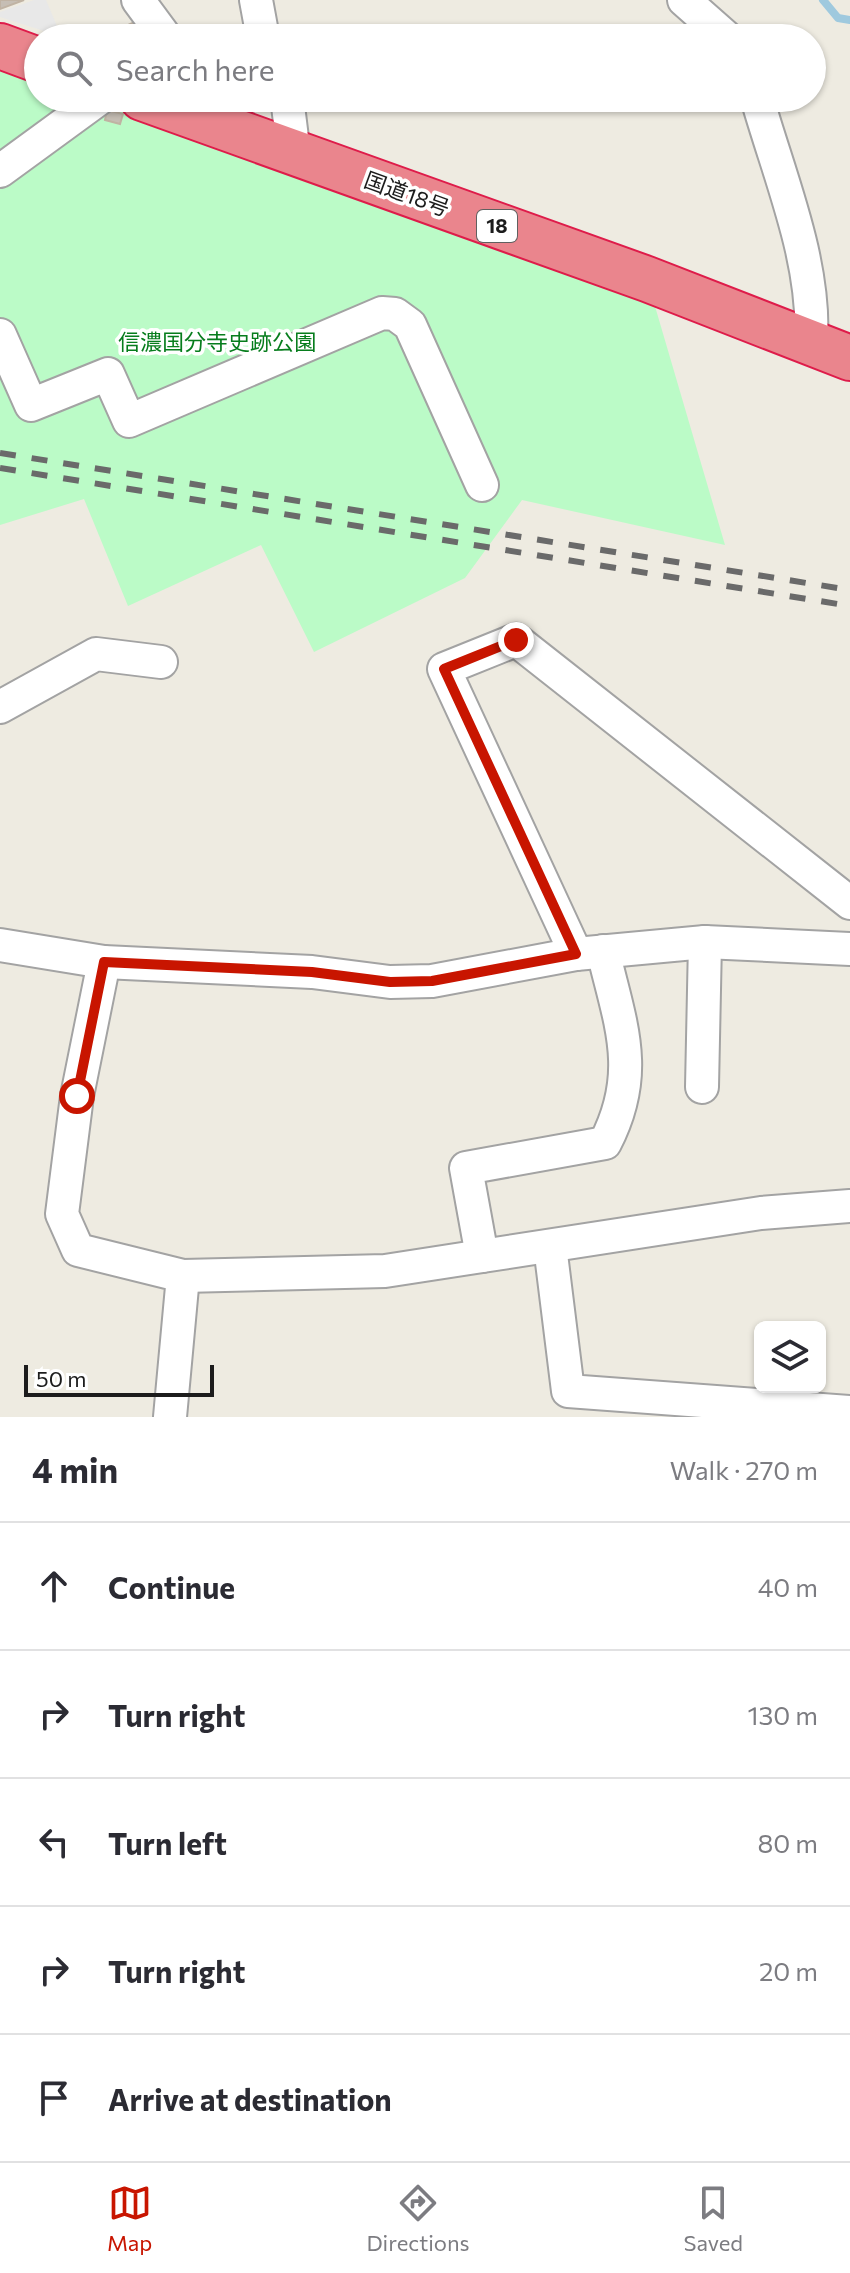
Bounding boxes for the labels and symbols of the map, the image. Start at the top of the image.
street label: 国道18号 [361,166,453,221]
road number: 18 [477,210,517,242]
park label: 信濃国分寺史跡公園 [118,328,316,355]
route end [498,622,534,658]
route start [59,1078,95,1114]
scale bar [24,1361,214,1397]

